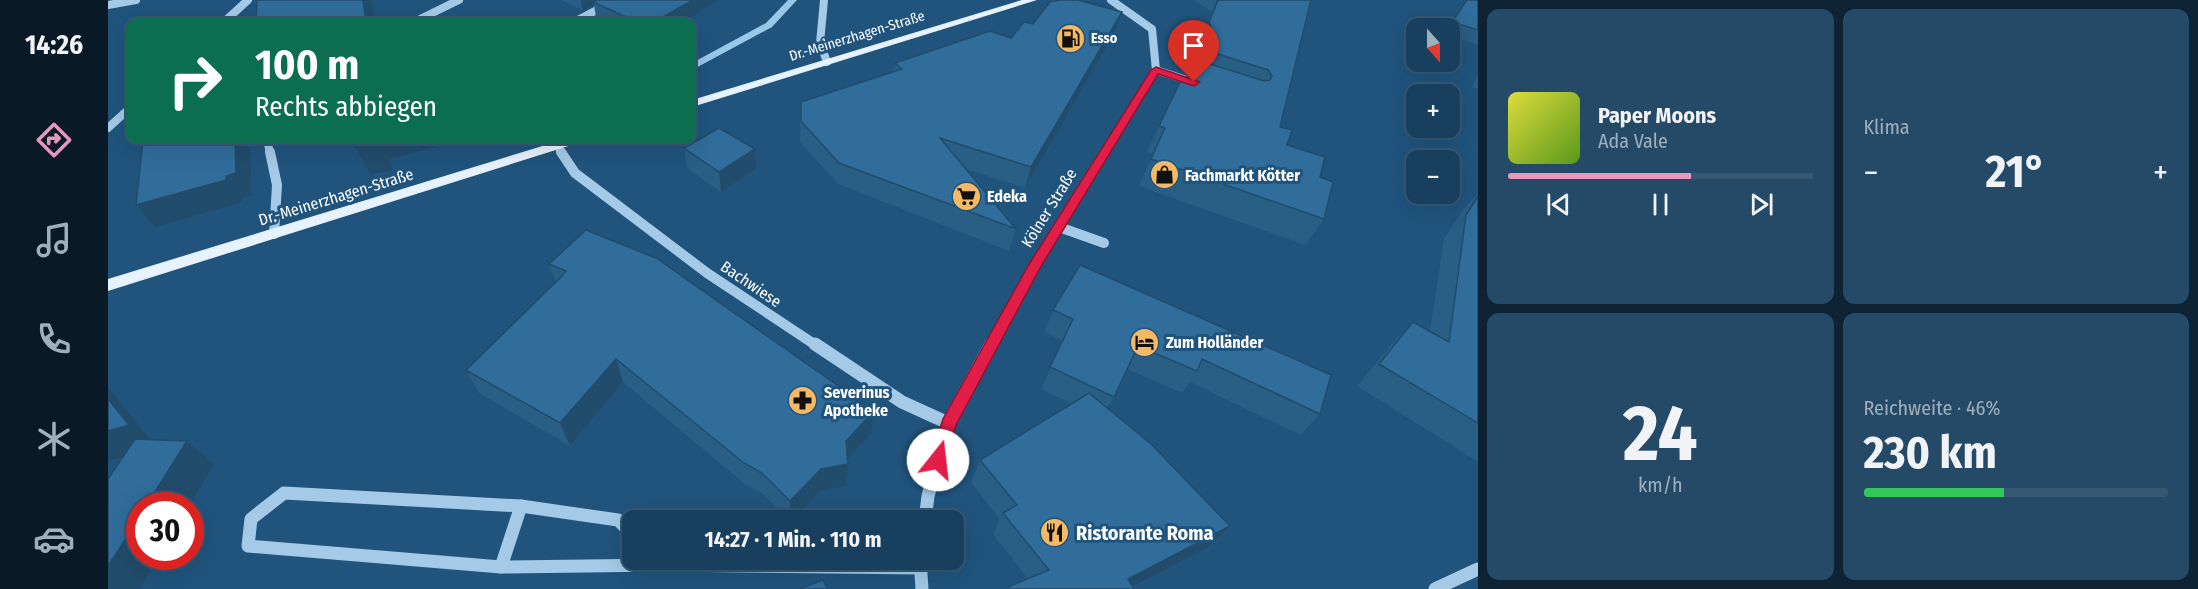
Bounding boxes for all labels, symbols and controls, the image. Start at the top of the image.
street label: Dr.-Meinerzhagen-Straße [787,7,927,65]
north arrow [1406,18,1460,72]
map controls [1406,18,1460,204]
pin [1168,20,1219,82]
fuel station icon: Esso [1054,22,1086,54]
text: 14:26 [25,29,83,61]
icon: arrive [1177,29,1210,62]
place label: Esso [1091,30,1118,47]
text: 100 m [255,40,359,90]
icon: right [156,42,234,120]
button: + [1406,84,1460,138]
text: Rechts abbiegen [255,91,437,123]
text: Paper Moons [1598,102,1716,129]
text: Klima [1864,115,1910,139]
icon: directions [33,119,75,161]
text: Ada Vale [1598,129,1668,153]
text: 21° [1986,145,2046,199]
button: − [1406,150,1460,204]
text: − [1864,153,1878,193]
text: + [2153,153,2168,193]
shop icon: Fachmarkt Kötter [1148,159,1180,191]
street label: Dr.-Meinerzhagen-Straße [256,164,416,230]
street label: Kölner Straße [1017,165,1081,251]
place label: Fachmarkt Kötter [1185,166,1300,185]
supermarket icon: Edeka [950,180,982,212]
place label: Edeka [987,187,1027,206]
icon: previous [1542,188,1575,221]
icon: pause [1644,188,1677,221]
icon: next [1745,188,1778,221]
icon: music [33,219,75,261]
street label: Bachwiese [717,257,785,311]
icon: phone [33,318,75,360]
hotel icon: Zum Holländer [1129,326,1161,358]
place label: Zum Holländer [1166,333,1263,352]
place label: Severinus Apotheke [823,383,890,420]
pharmacy icon: Severinus Apotheke [787,385,819,417]
text: 24 [1623,387,1698,481]
text: Reichweite · 46% [1864,396,2000,420]
icon: climate [33,418,75,460]
text: 230 km [1864,426,1997,480]
position arrow [906,428,970,492]
text: km/h [1638,473,1683,497]
speed limit sign: 30 [126,492,204,570]
restaurant icon: Ristorante Roma [1039,517,1071,549]
icon: car [33,518,75,560]
place label: Ristorante Roma [1076,521,1214,545]
text: 14:27 · 1 Min. · 110 m [704,526,882,553]

